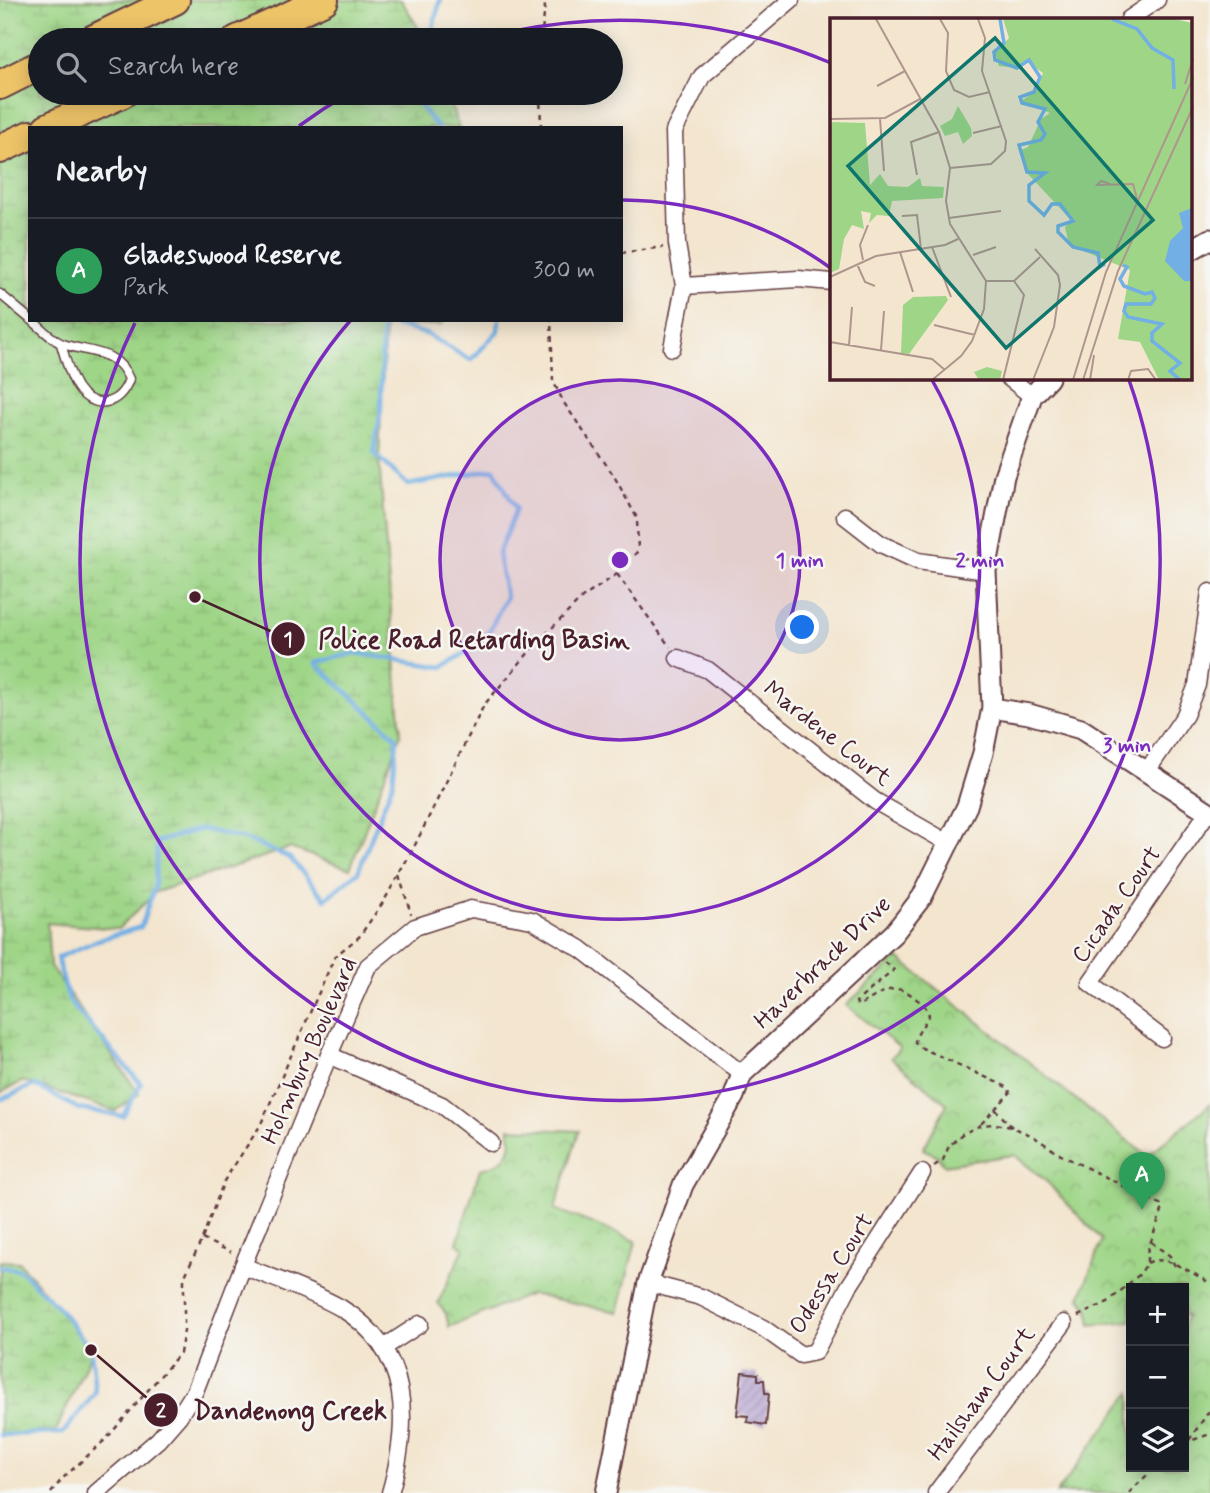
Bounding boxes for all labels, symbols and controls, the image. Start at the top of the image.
inset map [830,18,1192,380]
search box [28,28,623,105]
icon: search [52,48,90,86]
text: Search here [108,50,239,84]
text: Nearby [56,152,147,191]
text: Gladeswood Reserve [123,239,342,273]
text: A [71,256,87,286]
text: 300 m [533,256,595,286]
text: Park [123,273,169,303]
text: 1 min [776,547,824,575]
text: 2 min [955,547,1005,575]
centre of rings [608,548,632,572]
your location [785,610,819,644]
callout: Police Road Retarding Basin [270,616,643,663]
text: Police Road Retarding Basin [318,624,630,661]
text: 1 [283,626,293,654]
street label: Mardene Court [756,674,898,794]
text: 3 min [1103,732,1151,760]
street label: Cicada Court [1065,840,1169,970]
street label: Haverbrack Drive [748,890,898,1036]
street label: Holmbury Boulevard [255,953,365,1149]
pin: A [1119,1152,1165,1210]
street label: Odessa Court [783,1208,881,1340]
map controls [1126,1283,1189,1472]
button: + [1126,1283,1189,1346]
street label: Hailsham Court [921,1321,1043,1467]
button: − [1126,1346,1189,1409]
callout: Dandenong Creek [144,1387,400,1434]
text: Dandenong Creek [193,1395,387,1432]
text: 2 [156,1397,167,1425]
button: layers [1126,1409,1189,1472]

